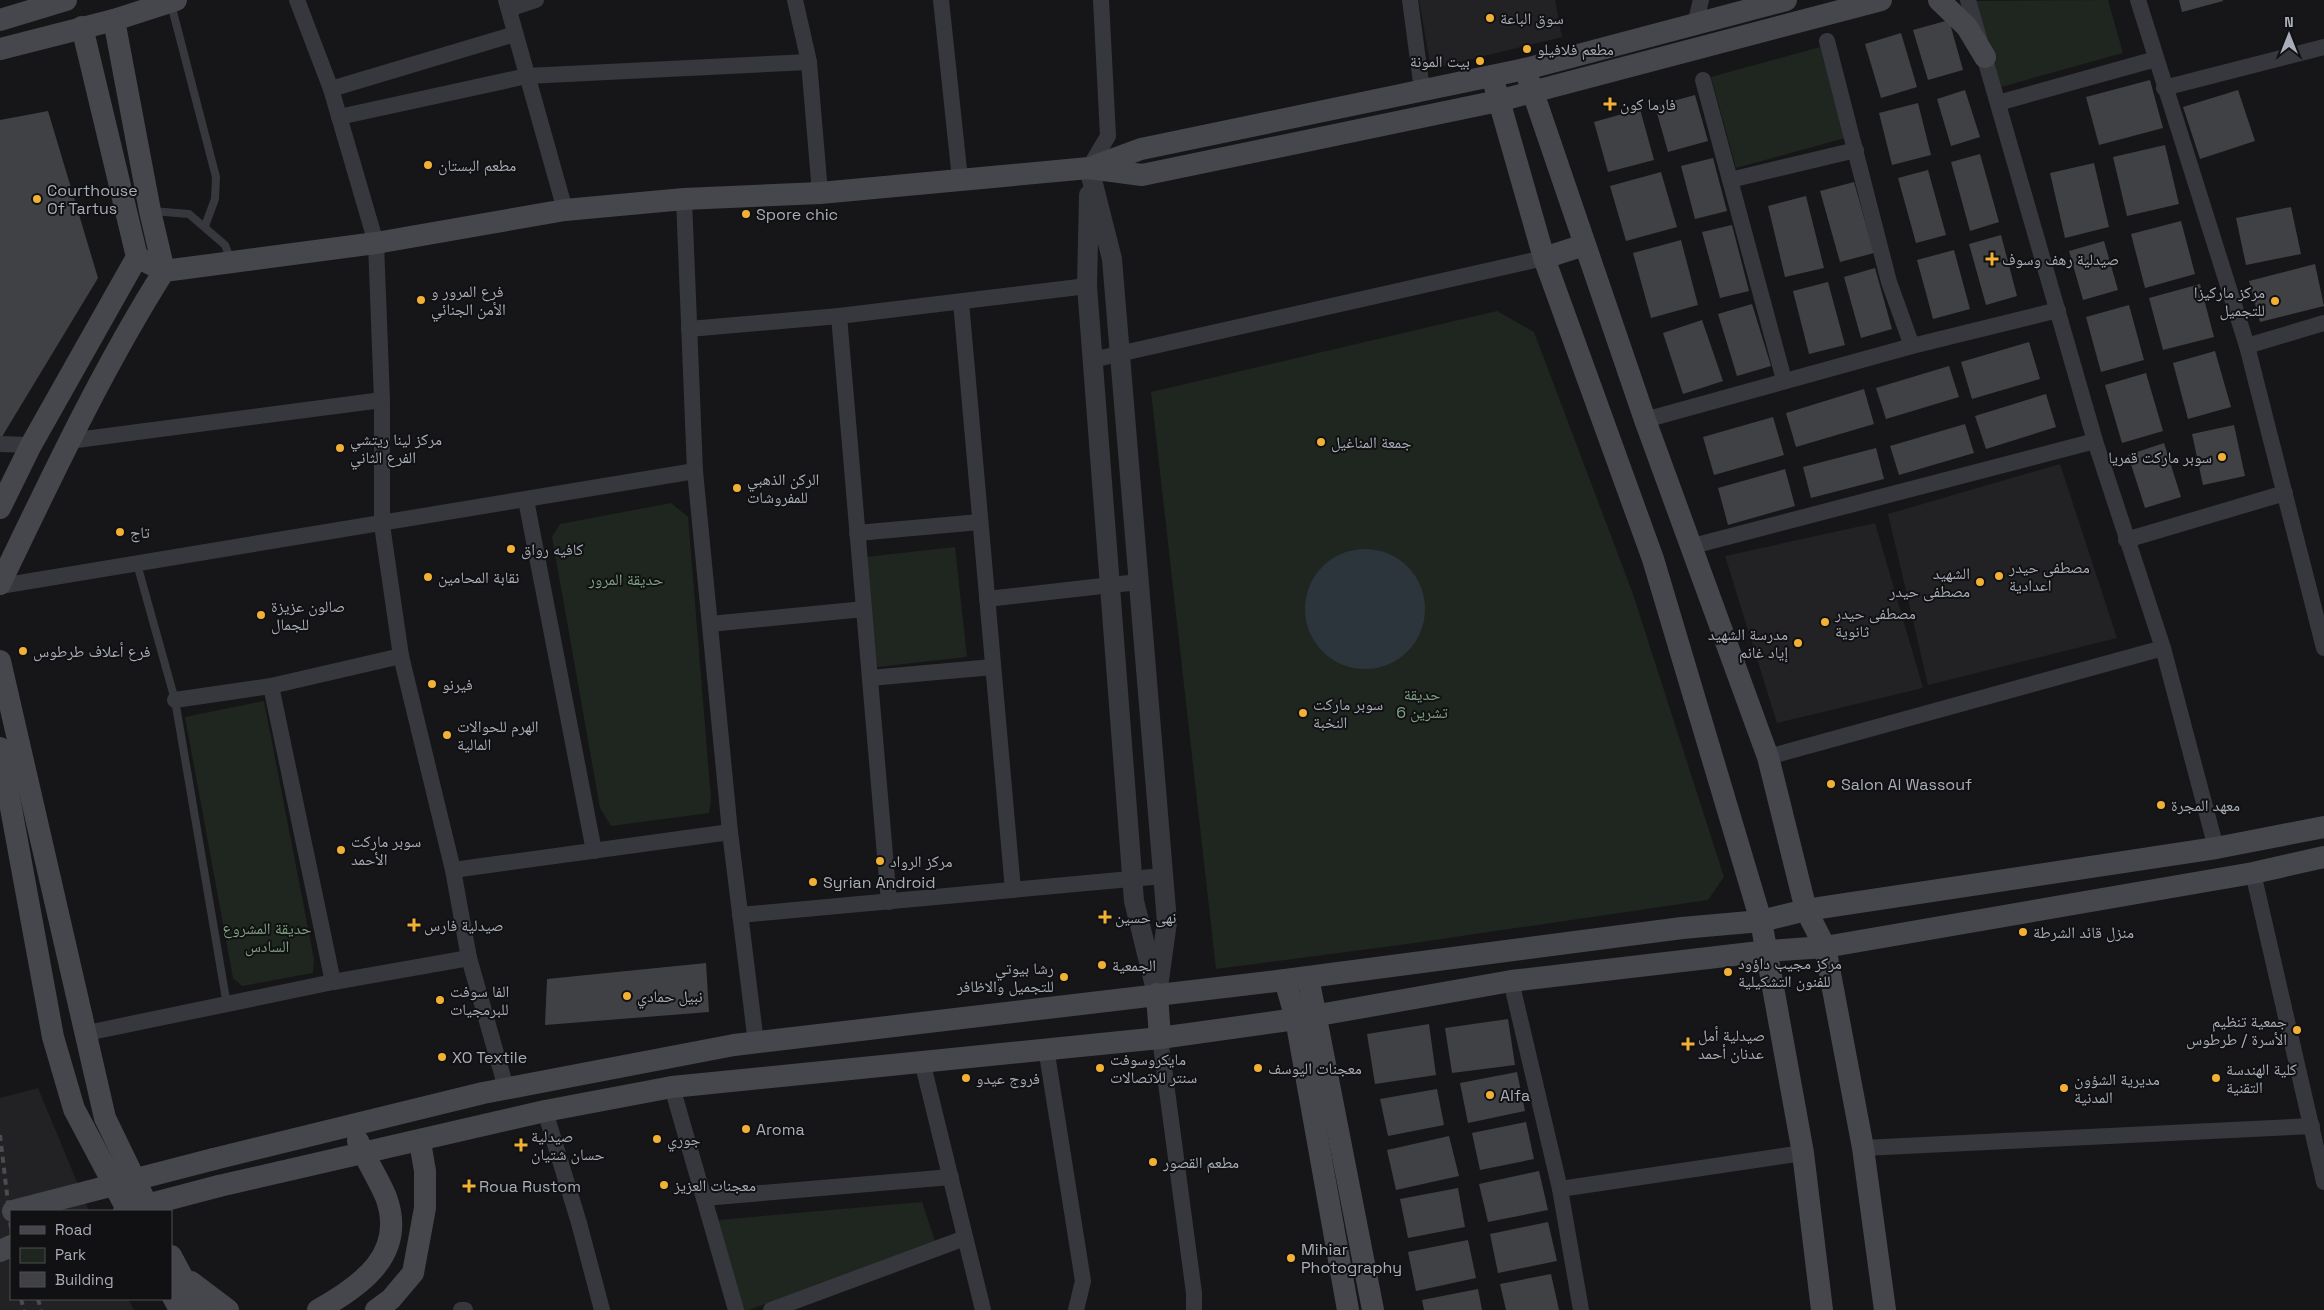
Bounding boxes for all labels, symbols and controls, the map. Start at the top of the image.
place label: سوق الباعة [1500,8,1564,29]
north arrow [2264,10,2314,60]
marker: سوق الباعة [1484,12,1496,24]
text: N [2284,13,2294,31]
place label: مطعم فلافيلو [1537,39,1614,60]
marker: مطعم فلافيلو [1521,43,1533,55]
place label: بيت المونة [1410,51,1470,72]
marker: بيت المونة [1474,55,1486,67]
place label: فارما كون [1620,94,1676,115]
marker: فارما كون [1604,98,1616,110]
place label: مطعم البستان [438,155,516,176]
marker: مطعم البستان [422,159,434,171]
place label: Courthouse Of Tartus [47,180,138,219]
marker: Courthouse Of Tartus [31,193,43,205]
place label: Spore chic [756,204,838,225]
marker: Spore chic [740,208,752,220]
place label: صيدلية رهف وسوف [2002,249,2119,270]
marker: صيدلية رهف وسوف [1986,253,1998,265]
place label: فرع المرور و الأمن الجنائي [431,281,506,322]
place label: مركز ماركيزا للتجميل [2194,282,2265,321]
marker: فرع المرور و الأمن الجنائي [415,294,427,306]
marker: مركز ماركيزا للتجميل [2269,295,2281,307]
place label: مركز لينا ريتشي الفرع الثاني [350,429,442,470]
place label: جمعة المناغيل [1331,432,1412,453]
marker: جمعة المناغيل [1315,436,1327,448]
marker: مركز لينا ريتشي الفرع الثاني [334,442,346,454]
place label: سوبر ماركت قمريا [2108,447,2212,468]
marker: سوبر ماركت قمريا [2216,451,2228,463]
place label: الركن الذهبي للمفروشات [747,469,819,508]
marker: الركن الذهبي للمفروشات [731,482,743,494]
place label: تاج [130,522,150,543]
marker: تاج [114,526,126,538]
place label: كافيه رواق [521,539,584,560]
marker: كافيه رواق [505,543,517,555]
place label: مصطفى حيدر اعدادية [2008,557,2090,596]
place label: الشهيد مصطفى حيدر [1888,563,1970,602]
place label: نقابة المحامين [438,567,519,588]
park label: حديقة المرور [588,569,663,590]
marker: مصطفى حيدر اعدادية [1993,570,2005,582]
marker: نقابة المحامين [422,571,434,583]
marker: الشهيد مصطفى حيدر [1974,576,1986,588]
place label: صالون عزيزة للجمال [271,596,345,635]
place label: مصطفى حيدر ثانوية [1834,603,1916,642]
marker: صالون عزيزة للجمال [255,609,267,621]
marker: مصطفى حيدر ثانوية [1819,616,1831,628]
place label: مدرسة الشهيد إياد غانم [1708,624,1788,663]
marker: مدرسة الشهيد إياد غانم [1792,637,1804,649]
place label: فرع أعلاف طرطوس [33,641,151,662]
marker: فرع أعلاف طرطوس [17,645,29,657]
place label: فيرنو [442,674,473,695]
marker: فيرنو [426,678,438,690]
park label: حديقة 6 تشرين [1396,684,1448,723]
place label: سوبر ماركت النخبة [1313,694,1383,733]
marker: سوبر ماركت النخبة [1297,707,1309,719]
place label: الهرم للحوالات المالية [457,716,539,755]
marker: الهرم للحوالات المالية [441,729,453,741]
place label: Salon Al Wassouf [1841,774,1972,795]
marker: Salon Al Wassouf [1825,778,1837,790]
place label: معهد المجرة [2171,795,2240,816]
marker: معهد المجرة [2155,799,2167,811]
place label: سوبر ماركت الأحمد [351,831,421,870]
marker: سوبر ماركت الأحمد [335,844,347,856]
place label: مركز الرواد [890,851,953,872]
marker: مركز الرواد [874,855,886,867]
place label: Syrian Android [823,872,936,893]
marker: Syrian Android [807,876,819,888]
place label: نهى حسين [1115,907,1177,928]
marker: نهى حسين [1099,911,1111,923]
place label: صيدلية فارس [424,915,504,936]
park label: حديقة المشروع السادس [223,918,311,957]
marker: صيدلية فارس [408,919,420,931]
place label: منزل قائد الشرطة [2033,922,2134,943]
marker: منزل قائد الشرطة [2017,926,2029,938]
place label: مركز مجيب داؤود للفنون التشكيلية [1738,953,1842,992]
place label: الجمعية [1112,955,1156,976]
place label: رشا بيوتي للتجميل والاظافر [956,958,1054,997]
marker: الجمعية [1096,959,1108,971]
marker: مركز مجيب داؤود للفنون التشكيلية [1722,966,1734,978]
marker: رشا بيوتي للتجميل والاظافر [1058,971,1070,983]
place label: الفا سوفت للبرمجيات [450,981,509,1020]
place label: نبيل حمادي [637,986,703,1009]
marker: نبيل حمادي [621,990,633,1002]
marker: الفا سوفت للبرمجيات [434,994,446,1006]
place label: جمعية تنظيم الأسرة / طرطوس [2186,1011,2287,1050]
marker: جمعية تنظيم الأسرة / طرطوس [2291,1024,2303,1036]
place label: صيدلية أمل عدنان أحمد [1698,1025,1765,1064]
marker: صيدلية أمل عدنان أحمد [1682,1038,1694,1050]
place label: XO Textile [452,1047,527,1068]
place label: مايكروسوفت سنتر للاتصالات [1110,1049,1197,1088]
marker: XO Textile [436,1051,448,1063]
place label: معجنات اليوسف [1268,1058,1362,1079]
place label: كلية الهندسة التقنية [2226,1059,2297,1098]
marker: مايكروسوفت سنتر للاتصالات [1094,1062,1106,1074]
marker: معجنات اليوسف [1252,1062,1264,1074]
place label: فروج عيدو [976,1068,1040,1089]
place label: مديرية الشؤون المدنية [2074,1069,2160,1108]
marker: فروج عيدو [960,1072,972,1084]
marker: كلية الهندسة التقنية [2210,1072,2222,1084]
marker: مديرية الشؤون المدنية [2058,1082,2070,1094]
place label: Alfa [1500,1085,1530,1106]
marker: Alfa [1484,1089,1496,1101]
place label: Aroma [756,1119,805,1140]
marker: Aroma [740,1123,752,1135]
place label: صيدلية حسان شتيان [531,1126,605,1165]
place label: جوري [667,1129,701,1152]
marker: جوري [651,1133,663,1145]
marker: صيدلية حسان شتيان [515,1139,527,1151]
place label: مطعم القصور [1162,1152,1239,1173]
marker: مطعم القصور [1147,1156,1159,1168]
place label: معجنات العزيز [673,1175,756,1196]
place label: Roua Rustom [479,1176,581,1197]
marker: معجنات العزيز [658,1179,670,1191]
marker: Roua Rustom [463,1180,475,1192]
legend [10,1210,172,1300]
text: Road [55,1220,92,1239]
place label: Mihiar Photography [1301,1239,1402,1278]
text: Park [55,1245,86,1264]
marker: Mihiar Photography [1285,1252,1297,1264]
text: Building [55,1270,114,1289]

